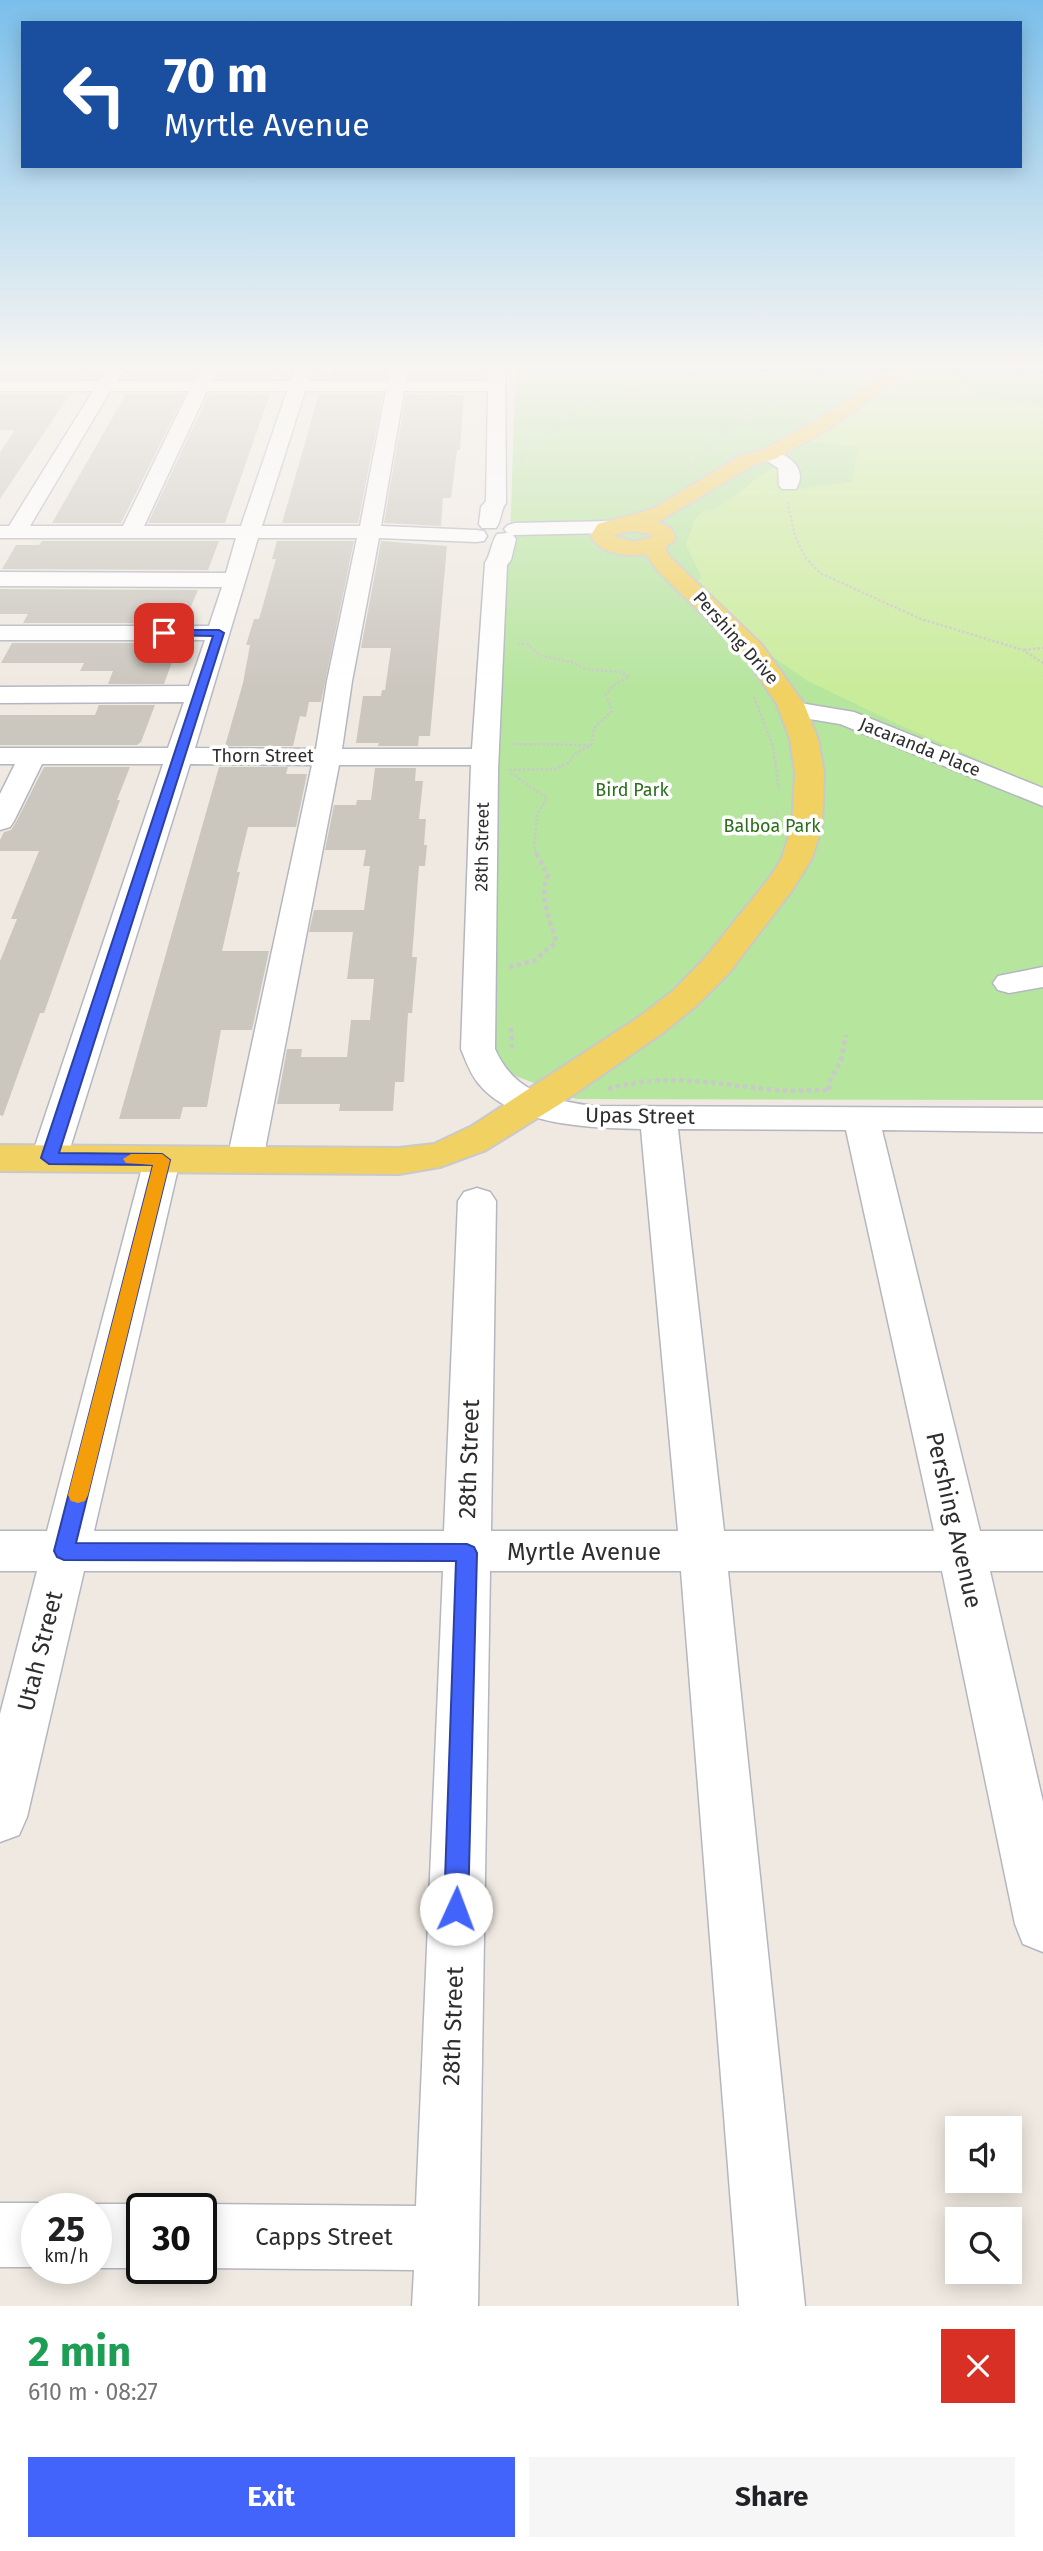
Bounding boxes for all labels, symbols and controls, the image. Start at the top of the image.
text: 70 m [164,46,268,105]
icon: left [49,49,140,140]
text: Myrtle Avenue [164,106,370,144]
street label: Pershing Drive [689,587,783,689]
pin [134,603,194,663]
icon: arrive [145,614,183,652]
street label: Jacaranda Place [856,713,984,781]
street label: Thorn Street [212,745,314,767]
park label: Bird Park [595,779,669,801]
street label: 28th Street [470,802,494,892]
park label: Balboa Park [724,815,821,837]
street label: Upas Street [585,1102,695,1130]
street label: 28th Street [453,1399,485,1519]
street label: Pershing Avenue [920,1429,988,1611]
street label: Myrtle Avenue [507,1538,661,1566]
street label: Utah Street [12,1588,69,1714]
position arrow [419,1872,493,1946]
street label: 28th Street [437,1966,469,2086]
map controls [945,2116,1022,2284]
button: sound [945,2116,1022,2193]
speed limit sign: 30 [126,2193,217,2284]
button: search [945,2207,1022,2284]
text: 25 [48,2208,85,2250]
street label: Capps Street [255,2223,393,2251]
text: km/h [44,2245,89,2267]
text: 2 min [28,2327,131,2377]
button: close [941,2329,1015,2403]
text: 610 m · 08:27 [28,2378,158,2406]
button: Exit [28,2457,515,2537]
button: Share [529,2457,1015,2537]

